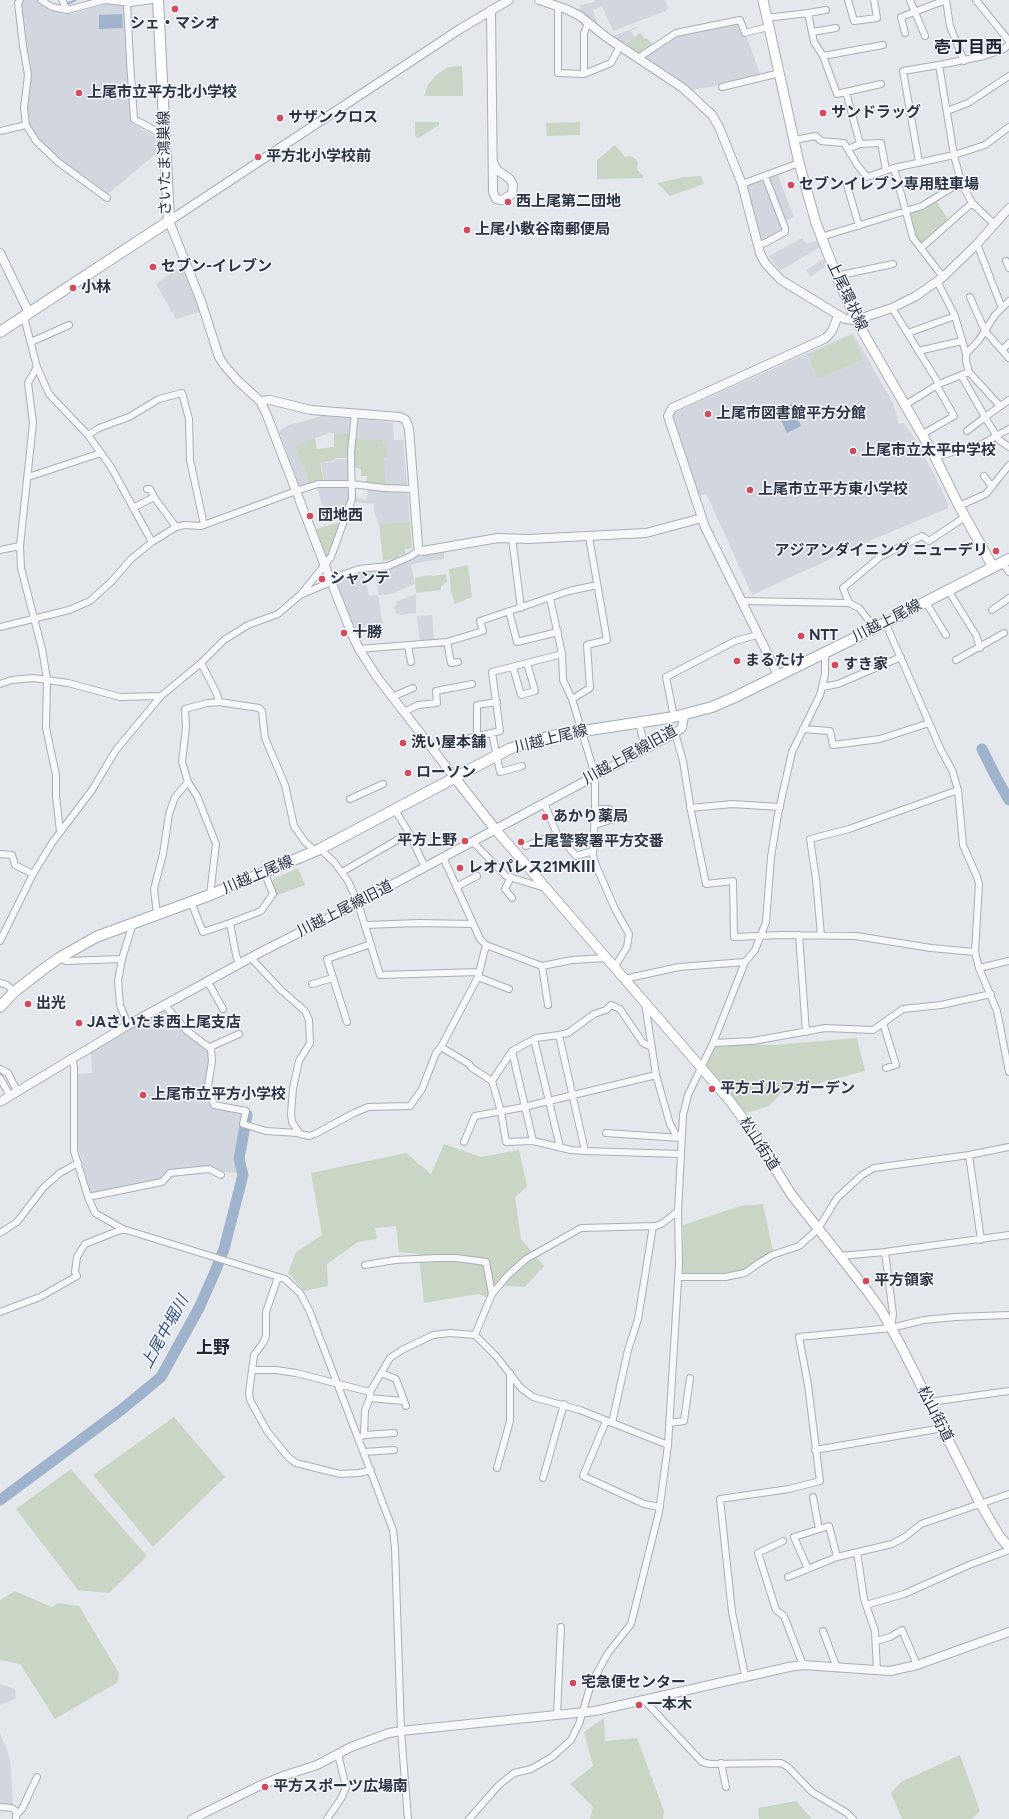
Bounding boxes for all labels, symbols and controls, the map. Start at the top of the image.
marker: シェ・マシオ [170,4,180,14]
place label: シェ・マシオ [130,15,220,33]
district label: 壱丁目西 [934,38,1002,58]
place label: 上尾市立平方北小学校 [87,84,237,102]
marker: 上尾市立平方北小学校 [74,88,84,98]
place label: サンドラッグ [831,104,921,122]
marker: サンドラッグ [818,108,828,118]
place label: サザンクロス [288,109,378,127]
street label: さいたま鴻巣線 [155,110,175,216]
marker: サザンクロス [275,113,285,123]
place label: 平方北小学校前 [266,148,371,166]
marker: 平方北小学校前 [253,152,263,162]
place label: セブンイレブン専用駐車場 [799,176,979,194]
marker: セブンイレブン専用駐車場 [786,180,796,190]
place label: 西上尾第二団地 [516,193,621,211]
marker: 西上尾第二団地 [503,197,513,207]
place label: 上尾小敷谷南郵便局 [475,221,610,239]
marker: 上尾小敷谷南郵便局 [462,225,472,235]
place label: セブン-イレブン [161,258,272,276]
street label: 上尾環状線 [823,258,871,334]
marker: セブン-イレブン [148,262,158,272]
place label: 小林 [81,279,111,297]
marker: 小林 [68,283,78,293]
place label: 上尾市図書館平方分館 [716,405,866,423]
marker: 上尾市図書館平方分館 [703,409,713,419]
place label: 上尾市立太平中学校 [861,442,996,460]
marker: 上尾市立太平中学校 [848,446,858,456]
place label: 上尾市立平方東小学校 [758,481,908,499]
marker: 上尾市立平方東小学校 [745,485,755,495]
place label: 団地西 [318,507,363,525]
marker: 団地西 [305,511,315,521]
place label: アジアンダイニング ニューデリ [774,542,988,560]
marker: アジアンダイニング ニューデリ [991,546,1001,556]
place label: シャンテ [330,570,390,588]
marker: シャンテ [317,574,327,584]
street label: 川越上尾線 [850,596,924,646]
place label: 十勝 [352,624,382,642]
place label: NTT [809,627,838,645]
marker: 十勝 [339,628,349,638]
marker: NTT [796,631,806,641]
place label: まるたけ [745,652,805,670]
marker: まるたけ [732,656,742,666]
place label: すき家 [843,656,888,674]
marker: すき家 [830,660,840,670]
street label: 川越上尾線 [512,721,590,757]
street label: 川越上尾線旧道 [580,722,680,788]
place label: 洗い屋本舗 [411,734,486,752]
marker: 洗い屋本舗 [398,738,408,748]
place label: ローソン [416,764,476,782]
marker: ローソン [403,768,413,778]
place label: あかり薬局 [553,808,628,826]
marker: あかり薬局 [540,812,550,822]
place label: 平方上野 [397,832,457,850]
place label: 上尾警察署平方交番 [529,833,664,851]
marker: 平方上野 [460,836,470,846]
marker: 上尾警察署平方交番 [516,837,526,847]
street label: 川越上尾線 [220,852,296,898]
place label: レオパレス21MKⅢ [468,859,596,877]
marker: レオパレス21MKⅢ [455,863,465,873]
street label: 川越上尾線旧道 [294,877,396,941]
place label: 出光 [36,995,66,1013]
marker: 出光 [23,999,33,1009]
place label: JAさいたま西上尾支店 [87,1014,241,1032]
marker: JAさいたま西上尾支店 [74,1018,84,1028]
place label: 平方ゴルフガーデン [720,1080,855,1098]
marker: 平方ゴルフガーデン [707,1084,717,1094]
place label: 上尾市立平方小学校 [151,1086,286,1104]
marker: 上尾市立平方小学校 [138,1090,148,1100]
street label: 松山街道 [735,1114,783,1174]
place label: 平方領家 [874,1272,934,1290]
marker: 平方領家 [861,1276,871,1286]
water label: 上尾中堀川 [137,1292,193,1372]
district label: 上野 [196,1338,230,1358]
street label: 松山街道 [913,1383,957,1445]
place label: 宅急便センター [581,1674,686,1692]
marker: 宅急便センター [568,1678,578,1688]
place label: 一本木 [647,1696,692,1714]
marker: 一本木 [634,1700,644,1710]
place label: 平方スポーツ広場南 [273,1778,408,1796]
marker: 平方スポーツ広場南 [260,1782,270,1792]

